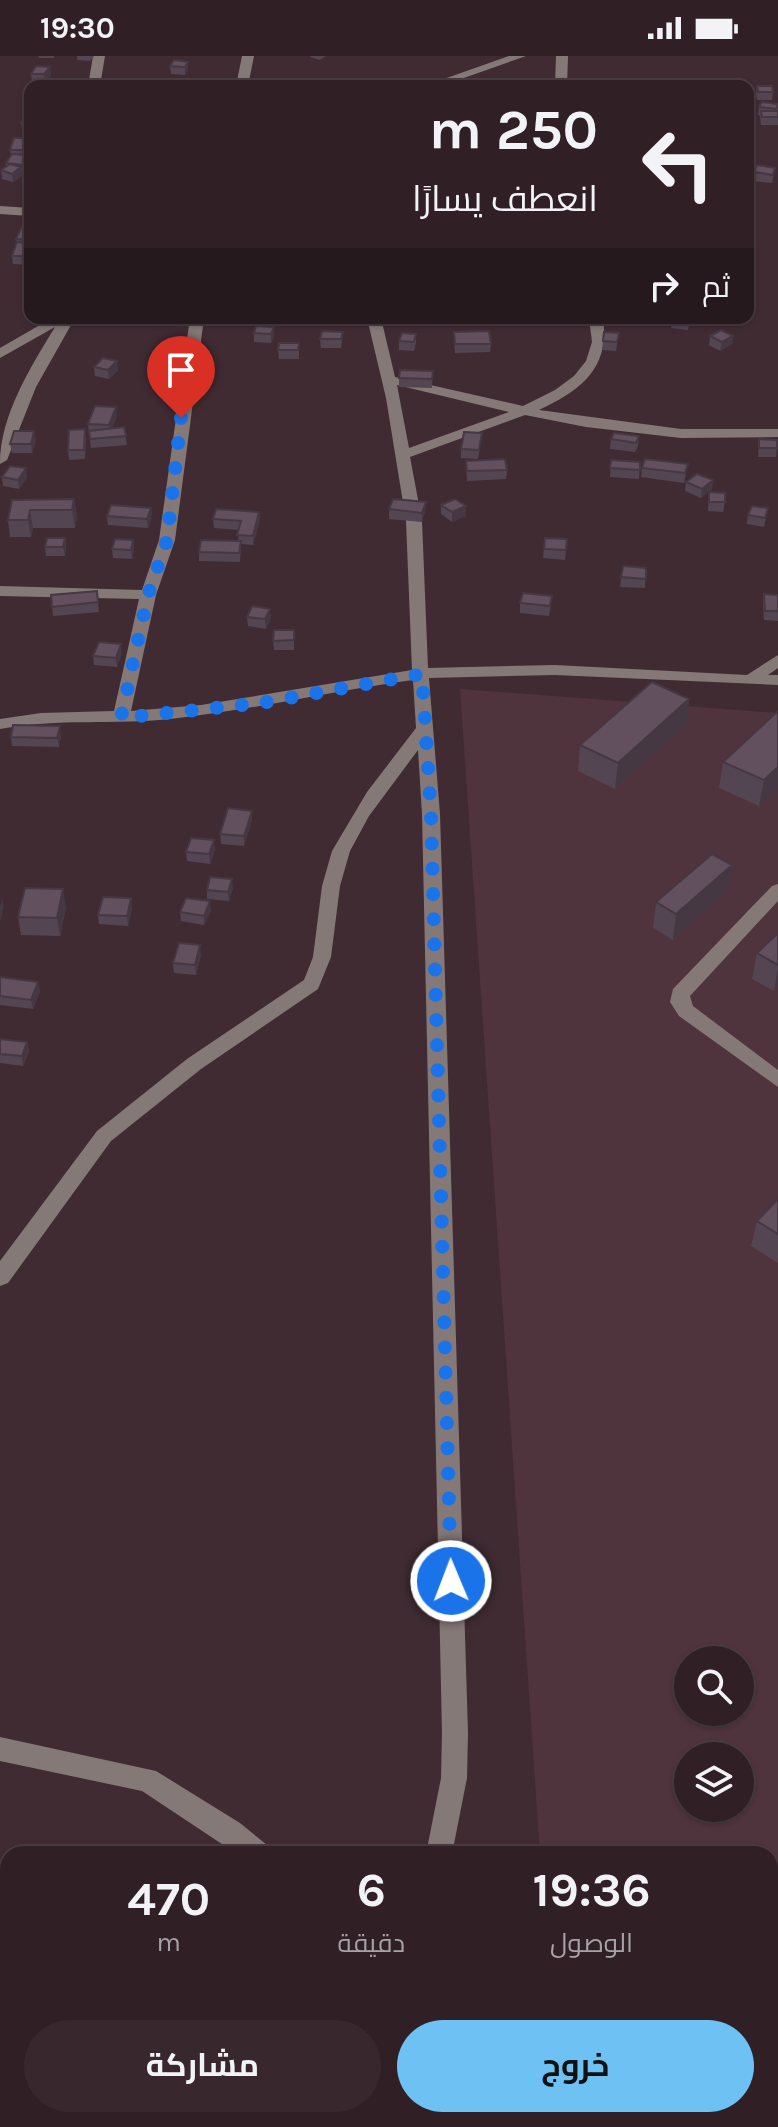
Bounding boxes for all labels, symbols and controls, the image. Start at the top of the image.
text: 19:30 [40,10,115,46]
text: 250 m [429,97,598,162]
icon: left [626,112,730,216]
text: انعطف يسارًا [412,178,598,220]
icon: right [642,264,686,308]
text: ثم [702,269,730,305]
pin [147,336,215,418]
icon: arrive [159,348,203,392]
position arrow [409,1539,493,1623]
map controls [674,1646,754,1822]
button: search [674,1646,754,1726]
button: layers [674,1742,754,1822]
text: 6 [357,1862,386,1918]
text: 19:36 [532,1862,651,1918]
text: 470 [127,1871,210,1927]
text: m [157,1927,181,1958]
text: دقيقة [337,1928,405,1959]
text: الوصول [550,1928,633,1959]
button: مشاركة [24,2020,381,2112]
button: خروج [397,2020,754,2112]

